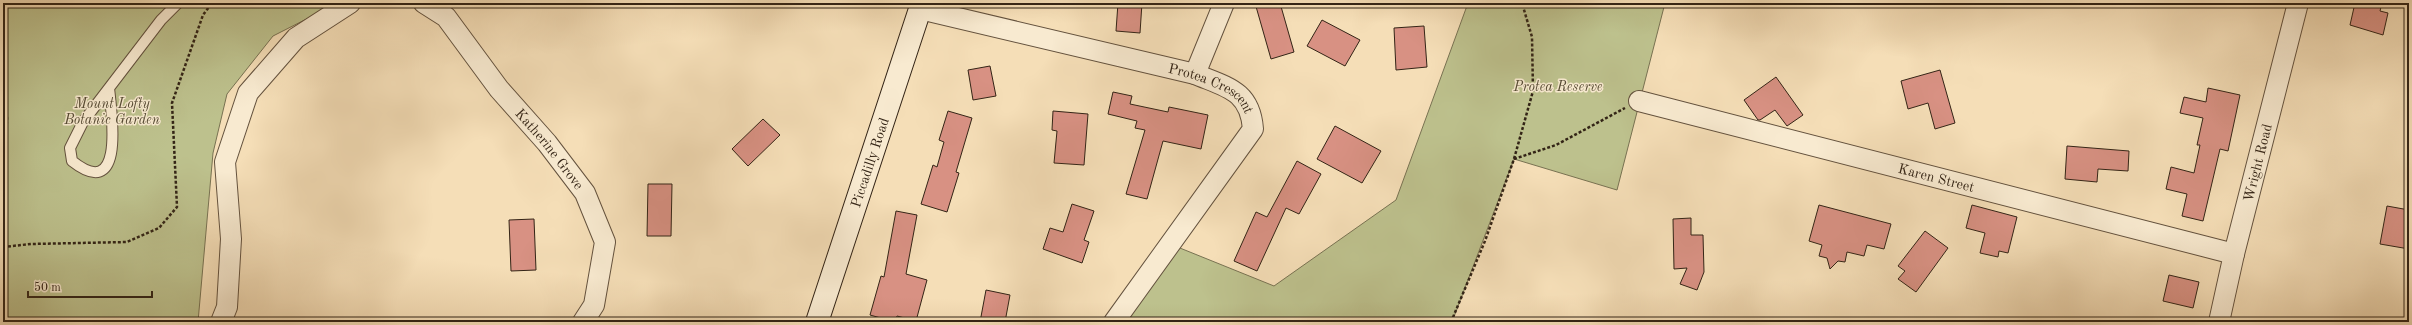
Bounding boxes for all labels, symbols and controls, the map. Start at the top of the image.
street label: Protea Crescent [1167,62,1256,116]
park label: Protea Reserve [1512,80,1603,94]
park label: Mount Lofty Botanic Garden [63,97,160,127]
street label: Katherine Grove [512,107,586,192]
street label: Piccadilly Road [849,116,892,209]
street label: Wright Road [2242,122,2275,203]
street label: Karen Street [1896,162,1976,195]
scale bar [28,273,152,299]
text: 50 m [34,281,61,294]

